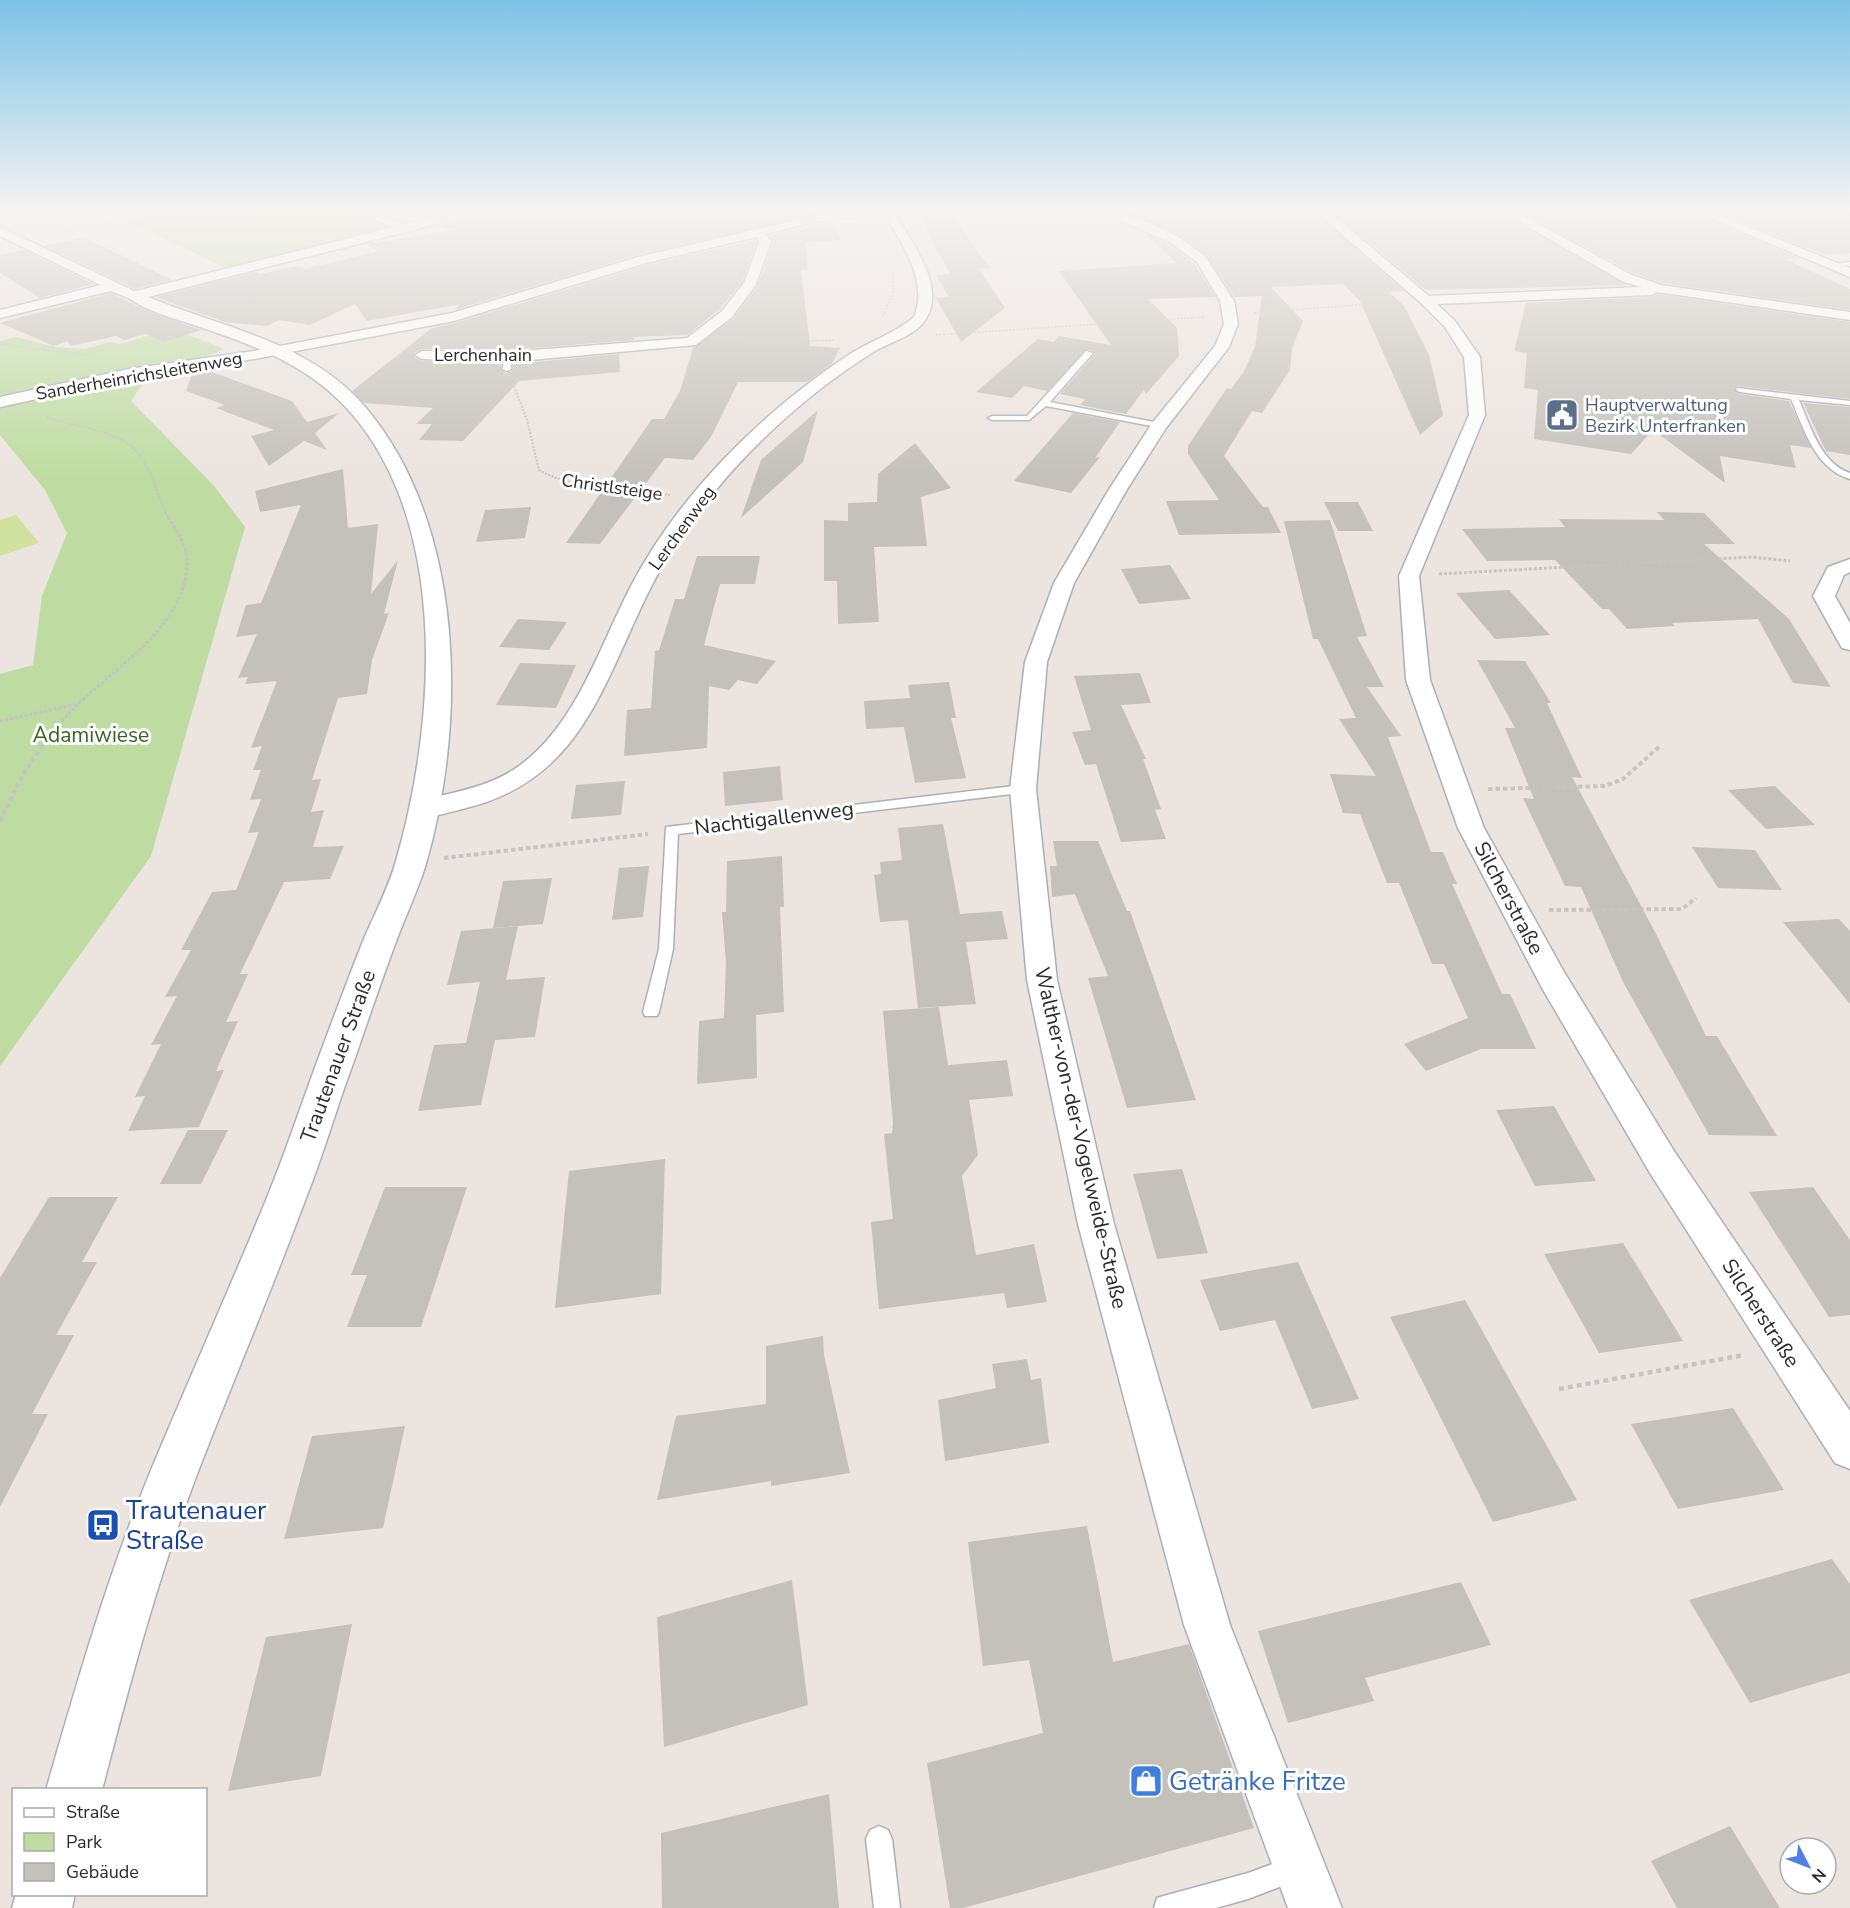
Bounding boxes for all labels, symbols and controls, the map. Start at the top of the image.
street label: Lerchenhain [434,343,532,367]
street label: Sanderheinrichsleitenweg [34,346,244,406]
place label: Hauptverwaltung Bezirk Unterfranken [1585,393,1746,438]
public building icon: Hauptverwaltung Bezirk Unterfranken [1544,397,1580,433]
street label: Christlsteige [560,468,664,506]
street label: Lerchenweg [643,481,721,575]
park label: Adamiwiese [33,721,149,749]
street label: Nachtigallenweg [693,794,855,842]
street label: Silcherstraße [1468,837,1550,959]
street label: Walther-von-der-Vogelweide-Straße [1028,964,1134,1312]
street label: Trautenauer Straße [294,966,382,1146]
street label: Silcherstraße [1715,1253,1807,1373]
place label: Trautenauer Straße [126,1493,267,1558]
bus stop icon: Trautenauer Straße [85,1507,121,1543]
shop icon: Getränke Fritze [1128,1763,1164,1799]
place label: Getränke Fritze [1169,1764,1346,1799]
legend [12,1788,207,1896]
text: Straße [66,1800,120,1824]
text: Park [66,1830,103,1854]
north arrow [1778,1836,1838,1896]
text: Gebäude [66,1860,139,1884]
text: N [1806,1864,1831,1887]

